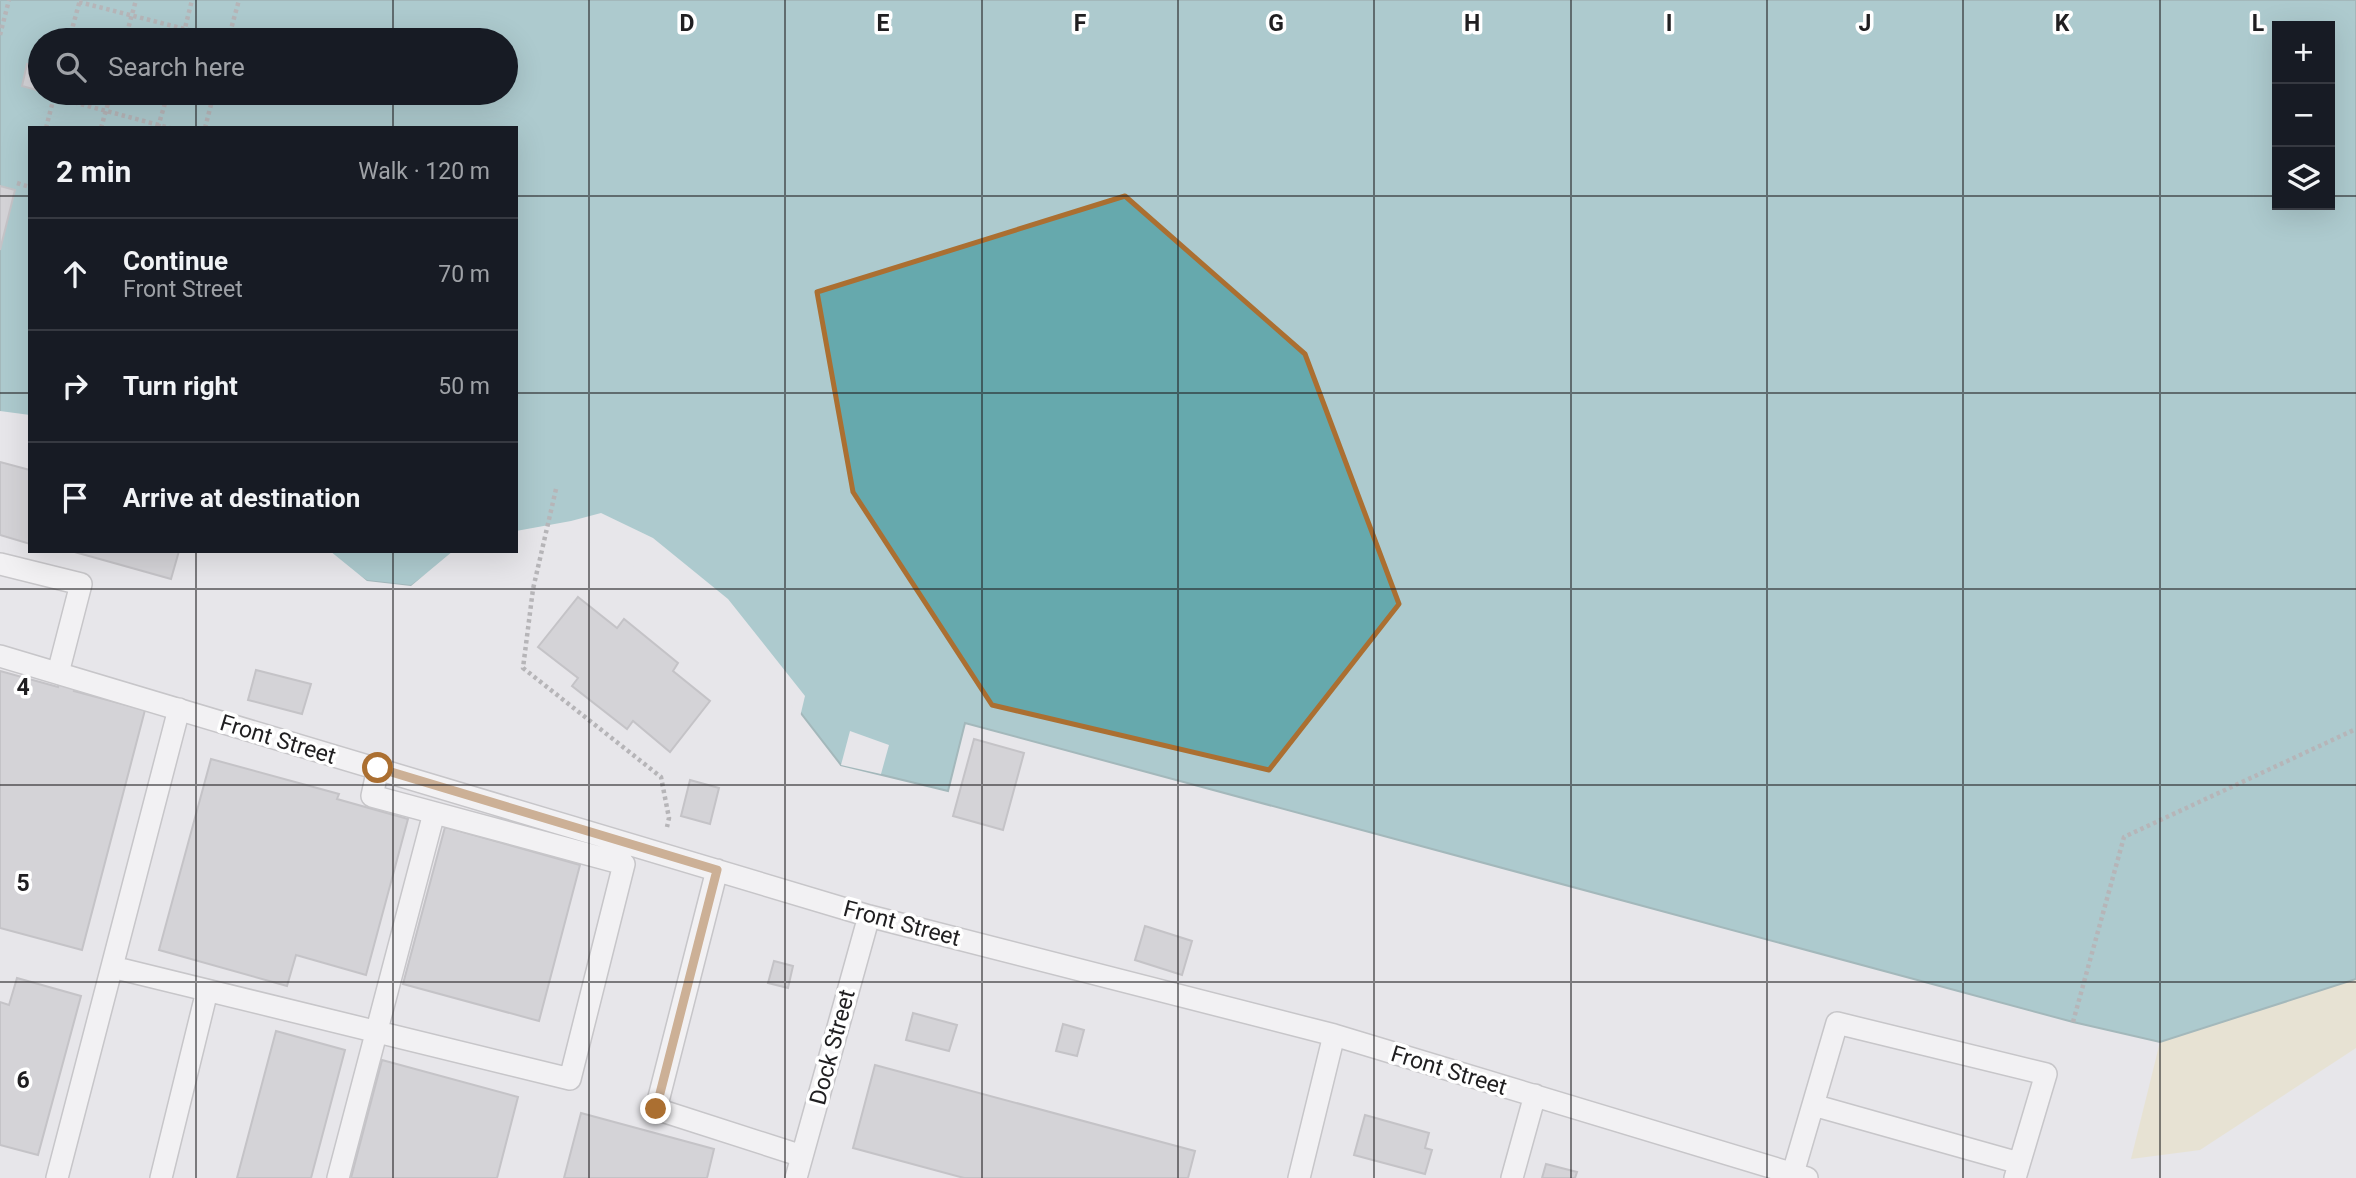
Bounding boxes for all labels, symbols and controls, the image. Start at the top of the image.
text: D [680,10,694,37]
text: E [877,10,890,37]
text: F [1074,10,1087,37]
text: G [1268,10,1284,37]
text: H [1464,10,1480,37]
text: I [1666,10,1672,37]
text: J [1859,10,1871,37]
text: K [2055,10,2070,37]
text: L [2252,10,2264,37]
map controls [2272,21,2335,210]
button: + [2272,21,2335,84]
search box [28,28,518,105]
icon: search [52,48,90,86]
text: Search here [108,52,245,82]
button: − [2272,84,2335,147]
button: layers [2272,147,2335,210]
text: 2 min [56,154,131,189]
text: Walk · 120 m [358,158,490,185]
text: Continue [123,246,228,276]
icon: ahead [56,255,94,293]
text: 70 m [438,261,490,288]
text: Front Street [123,276,243,303]
icon: right [56,367,94,405]
text: Turn right [123,371,238,401]
text: 50 m [438,373,490,400]
icon: arrive [56,479,94,517]
text: Arrive at destination [123,483,360,513]
text: 4 [16,674,30,701]
street label: Front Street [217,709,339,770]
route start [362,752,393,783]
text: 5 [16,870,30,897]
street label: Front Street [841,895,963,952]
street label: Dock Street [804,987,861,1108]
street label: Front Street [1388,1040,1510,1101]
text: 6 [16,1067,30,1094]
route end [640,1093,671,1124]

